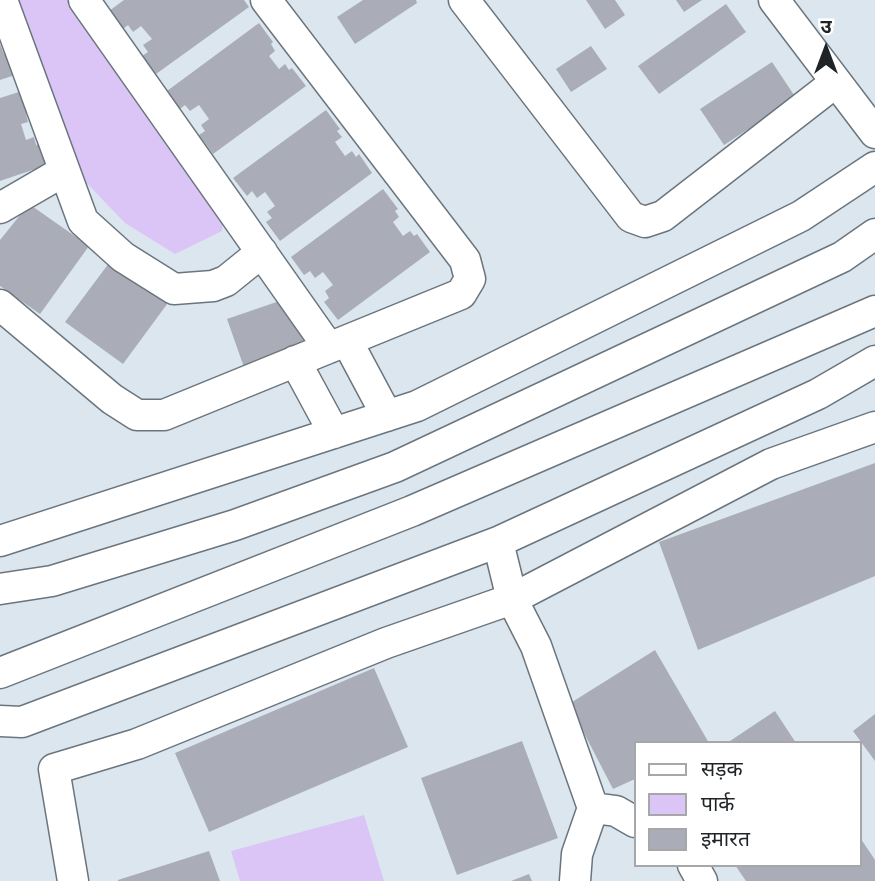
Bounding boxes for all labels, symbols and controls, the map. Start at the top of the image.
text: उ [820,13,832,42]
north arrow [791,14,861,84]
legend [634,741,861,867]
text: सड़क [701,754,743,786]
text: पार्क [701,789,735,821]
text: इमारत [701,824,750,856]

